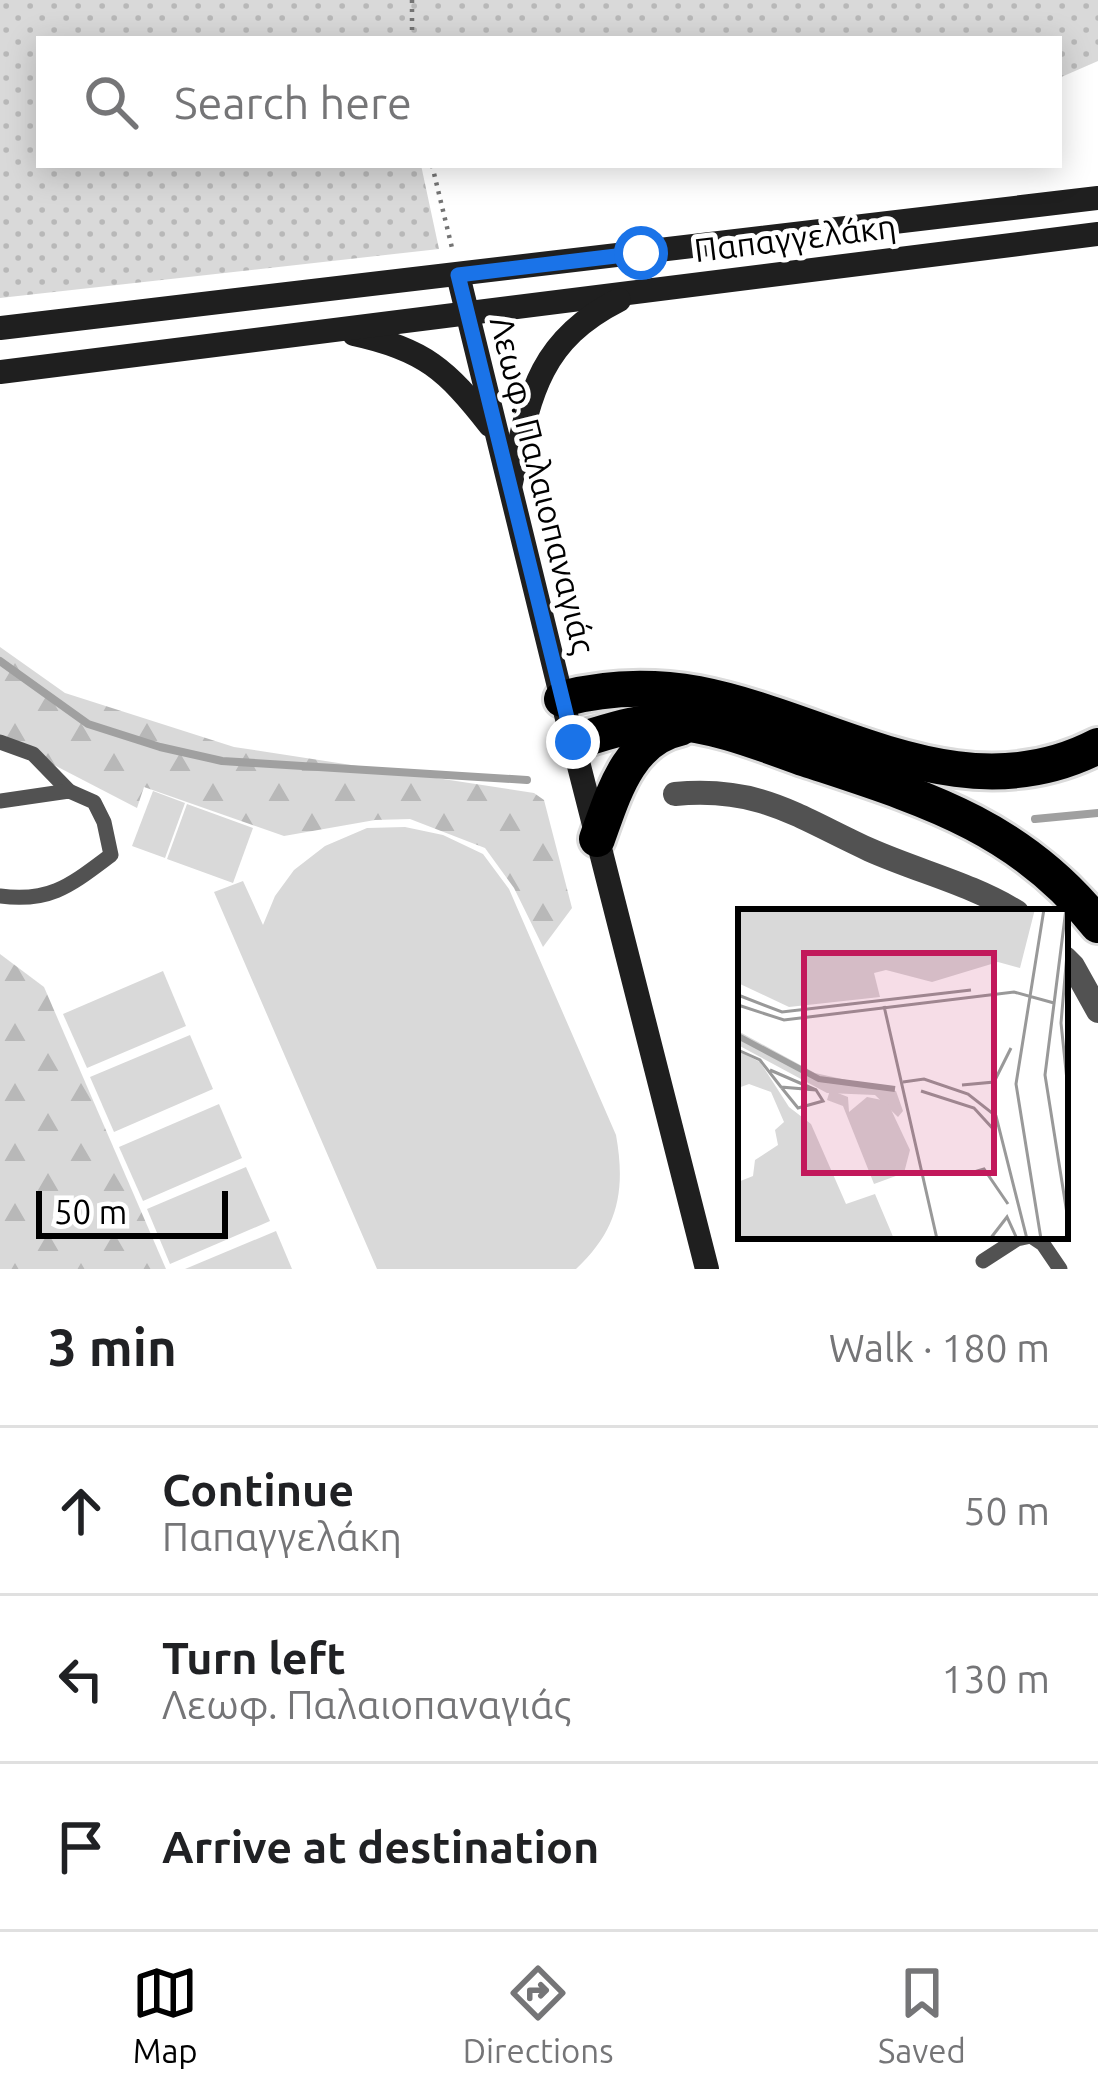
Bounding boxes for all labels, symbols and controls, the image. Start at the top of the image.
search box [36,36,1062,168]
icon: search [78,69,144,135]
text: Search here [174,77,412,128]
street label: Παπαγγελάκη [692,207,898,268]
route start [614,226,668,280]
street label: Λεωφ. Παλαιοπαναγιάς [483,312,603,658]
route end [546,715,600,769]
inset map [738,909,1068,1239]
scale bar [36,1185,228,1238]
text: 50 m [54,1193,127,1230]
text: 3 min [48,1318,177,1376]
text: Walk · 180 m [829,1326,1050,1369]
text: Continue [162,1464,354,1515]
icon: ahead [48,1478,114,1544]
text: 50 m [963,1489,1050,1532]
text: Παπαγγελάκη [162,1515,402,1558]
text: Turn left [162,1632,346,1683]
icon: left [48,1646,114,1712]
text: 130 m [941,1657,1050,1700]
text: Λεωφ. Παλαιοπαναγιάς [162,1683,571,1726]
icon: arrive [48,1814,114,1880]
text: Arrive at destination [162,1821,599,1872]
tab: Map [132,1960,198,2069]
tab: Directions [463,1960,613,2069]
tab: Saved [878,1960,966,2069]

